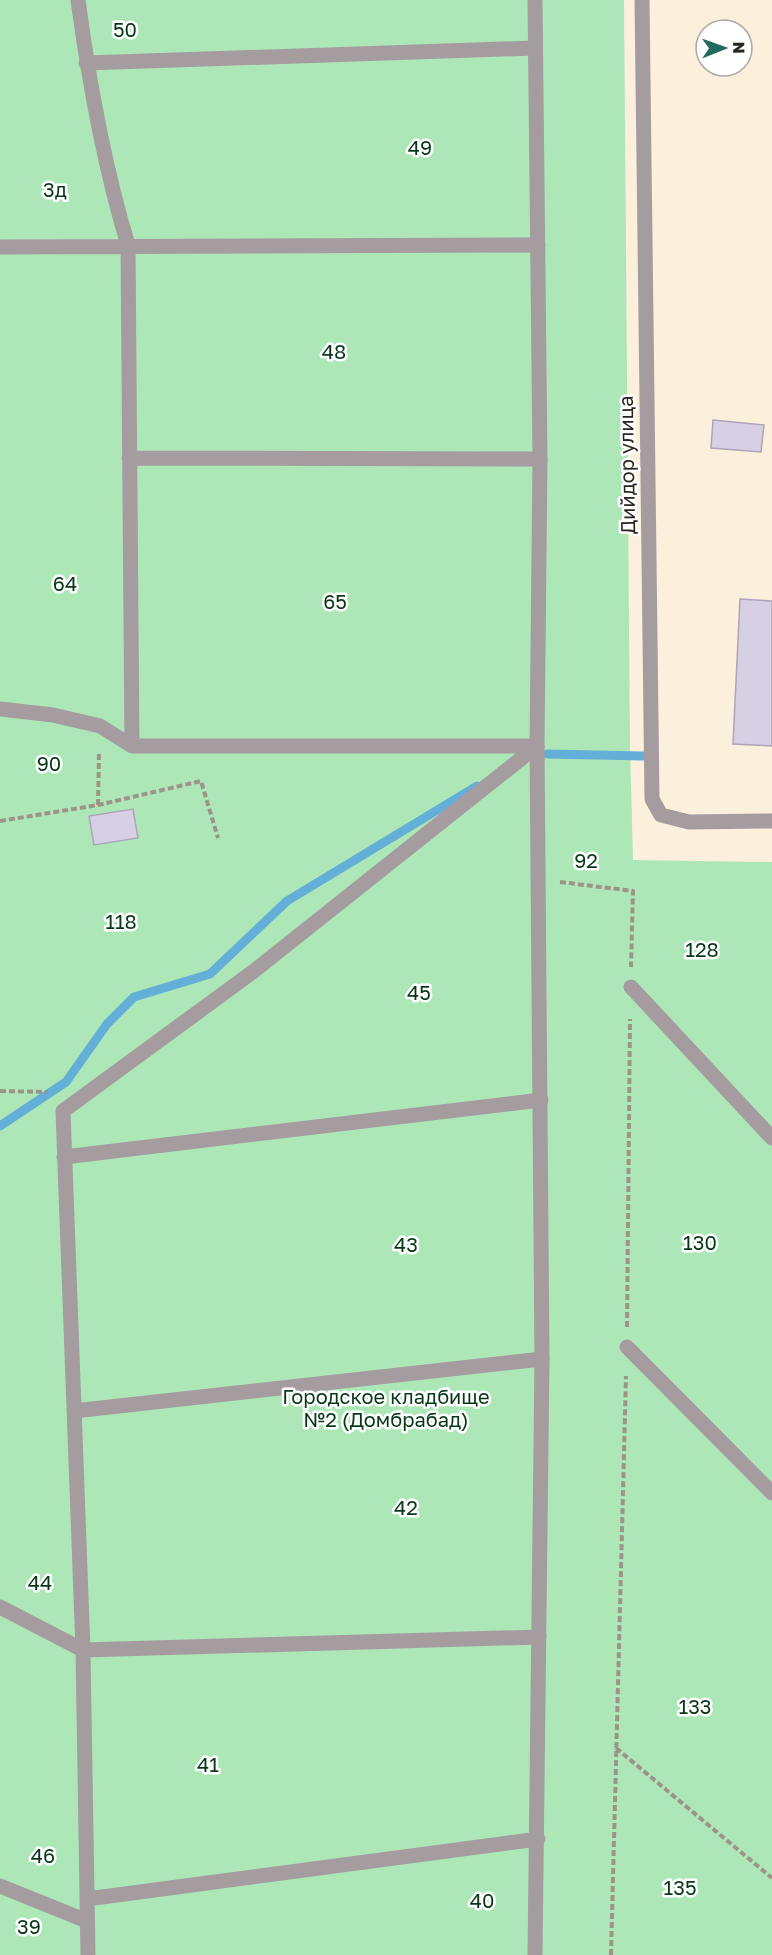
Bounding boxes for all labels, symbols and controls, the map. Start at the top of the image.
park label: 50 [113,17,137,41]
north arrow [694,18,754,78]
text: N [729,41,749,54]
park label: 49 [408,135,432,159]
park label: 3д [43,177,67,201]
park label: 48 [322,339,346,363]
street label: Дийдор улица [613,395,639,535]
park label: 64 [53,571,77,595]
park label: 65 [323,589,347,613]
park label: 90 [37,751,61,775]
park label: 92 [574,848,598,872]
park label: 118 [105,909,137,933]
park label: 128 [685,937,719,961]
park label: 45 [407,980,431,1004]
park label: 130 [683,1230,717,1254]
park label: 43 [394,1232,418,1256]
park label: Городское кладбище №2 (Домбрабад) [282,1384,490,1431]
park label: 42 [394,1495,418,1519]
park label: 44 [28,1570,52,1594]
park label: 133 [678,1694,712,1718]
park label: 41 [197,1752,219,1776]
park label: 46 [31,1843,55,1867]
park label: 135 [664,1875,697,1899]
park label: 40 [470,1888,494,1912]
park label: 39 [17,1914,41,1938]

